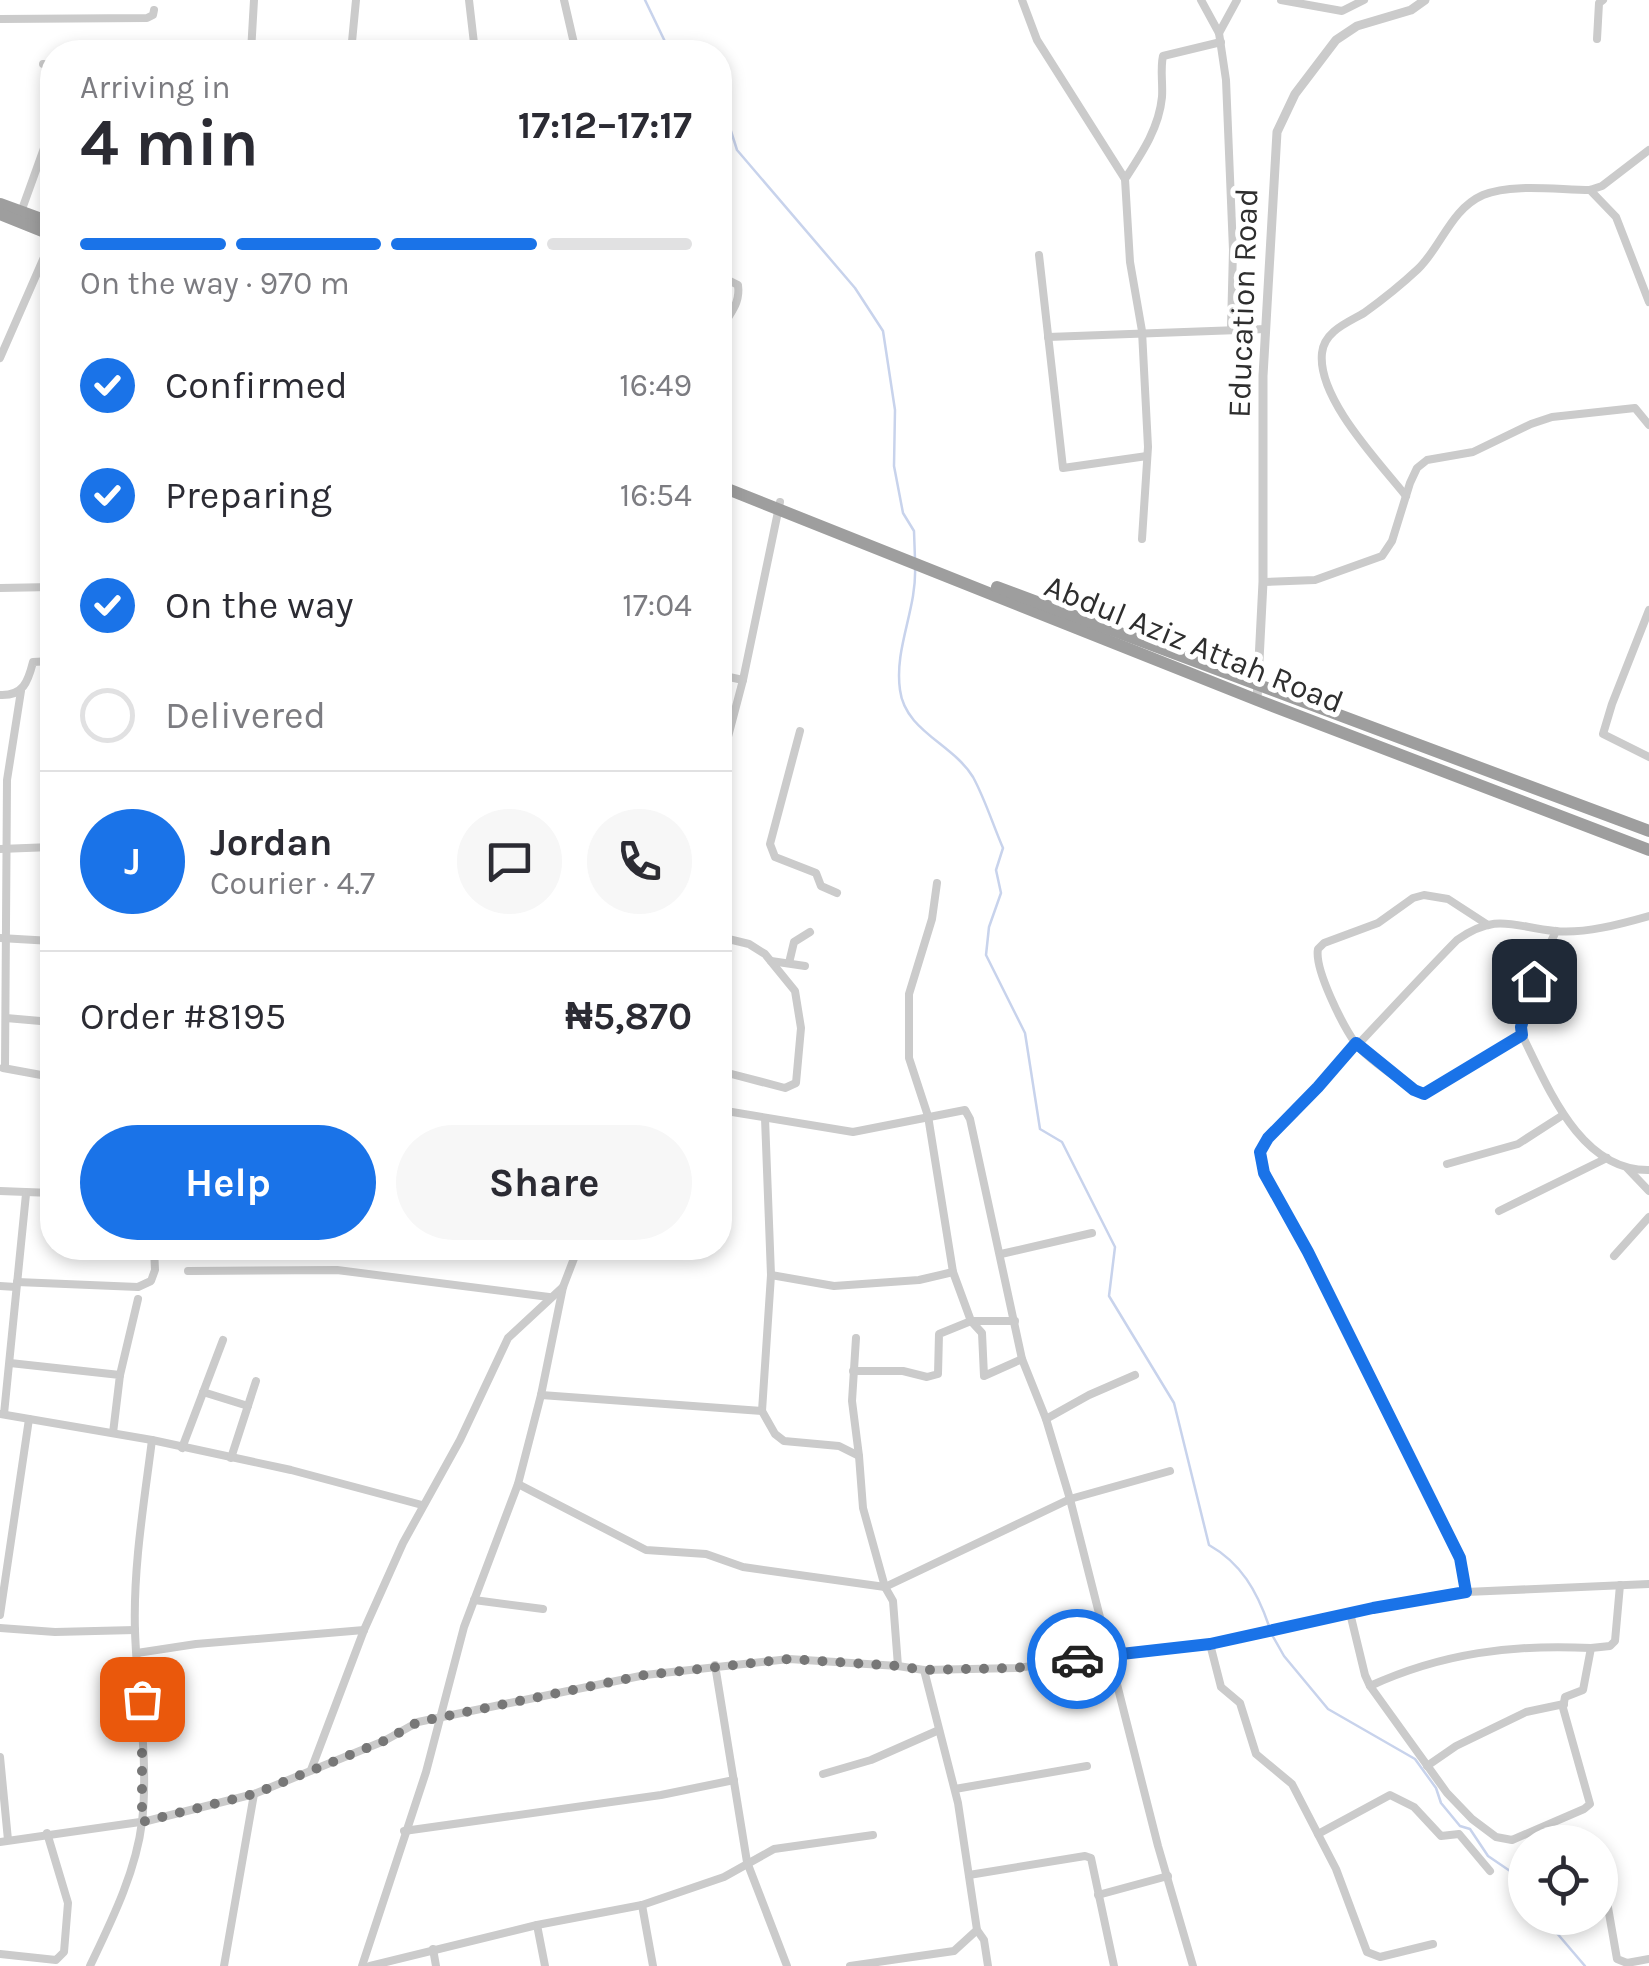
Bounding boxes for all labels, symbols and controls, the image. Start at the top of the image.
text: Arriving in [80,69,231,106]
text: 17:12–17:17 [518,103,692,148]
text: 4 min [80,105,259,181]
street label: Education Road [1220,187,1266,419]
text: On the way · 970 m [80,265,350,302]
icon: check [80,358,135,413]
text: Confirmed [165,363,348,408]
text: 16:49 [619,367,692,404]
icon: check [80,468,135,523]
text: Preparing [165,473,332,518]
text: 16:54 [620,477,692,514]
street label: Abdul Aziz Attah Road [1039,567,1349,721]
icon: check [80,578,135,633]
text: On the way [165,583,353,628]
text: 17:04 [622,587,692,624]
text: Delivered [165,693,326,738]
button: chat [457,809,562,914]
button: phone [587,809,692,914]
text: Jordan [210,820,333,865]
text: J [124,839,141,884]
text: Courier · 4.7 [210,865,375,902]
pin [1492,939,1577,1024]
icon: home [1507,954,1562,1009]
text: Order #8195 [80,994,286,1039]
text: ₦5,870 [565,994,692,1039]
button: Help [80,1125,376,1240]
button: Share [396,1125,692,1240]
courier [1027,1609,1127,1709]
icon: car [1050,1632,1105,1687]
pin [100,1657,185,1742]
icon: bag [115,1672,170,1727]
map controls [1508,1825,1618,1935]
button: locate [1508,1825,1618,1935]

